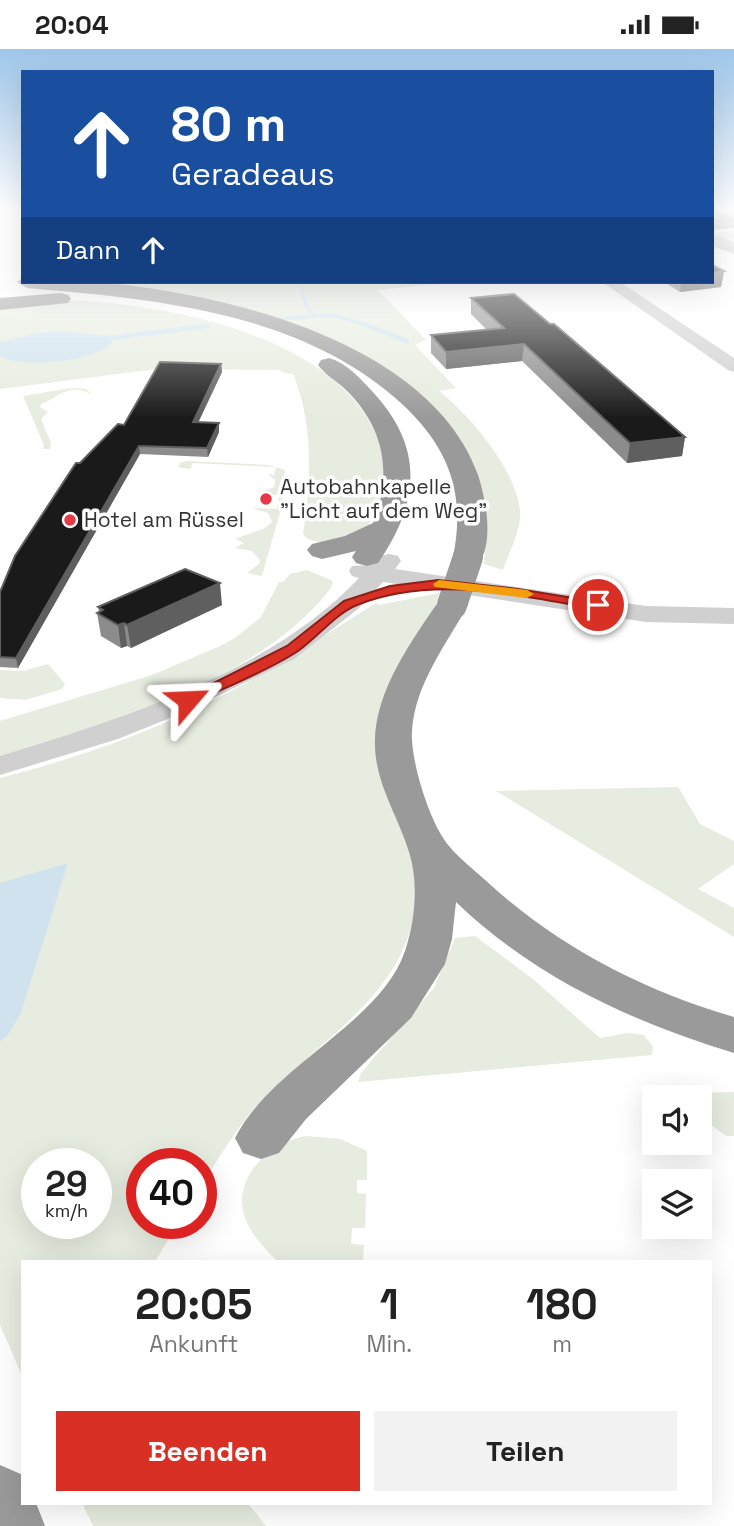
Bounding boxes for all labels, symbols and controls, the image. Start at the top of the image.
text: 20:04 [35,8,108,42]
text: 80 m [171,93,286,155]
icon: ahead [56,98,147,189]
text: Geradeaus [171,154,335,194]
icon: ahead [134,231,172,269]
text: Dann [56,233,120,267]
place label: Autobahnkapelle "Licht auf dem Weg" [280,473,487,524]
marker: Autobahnkapelle "Licht auf dem Weg" [258,491,274,507]
place label: Hotel am Rüssel [84,506,244,533]
marker: Hotel am Rüssel [62,512,78,528]
pin [568,575,628,635]
icon: arrive [579,586,617,624]
position arrow [151,663,225,737]
map controls [642,1085,712,1239]
button: sound [642,1085,712,1155]
speed limit sign: 40 [126,1148,217,1239]
text: 29 [45,1162,88,1206]
button: layers [642,1169,712,1239]
text: km/h [45,1199,88,1222]
text: 20:05 [135,1278,252,1331]
text: 1 [380,1278,399,1331]
text: 180 [526,1278,598,1331]
text: Ankunft [149,1329,238,1359]
text: Min. [367,1329,412,1359]
text: m [552,1329,572,1359]
button: Beenden [56,1411,360,1491]
button: Teilen [374,1411,677,1491]

